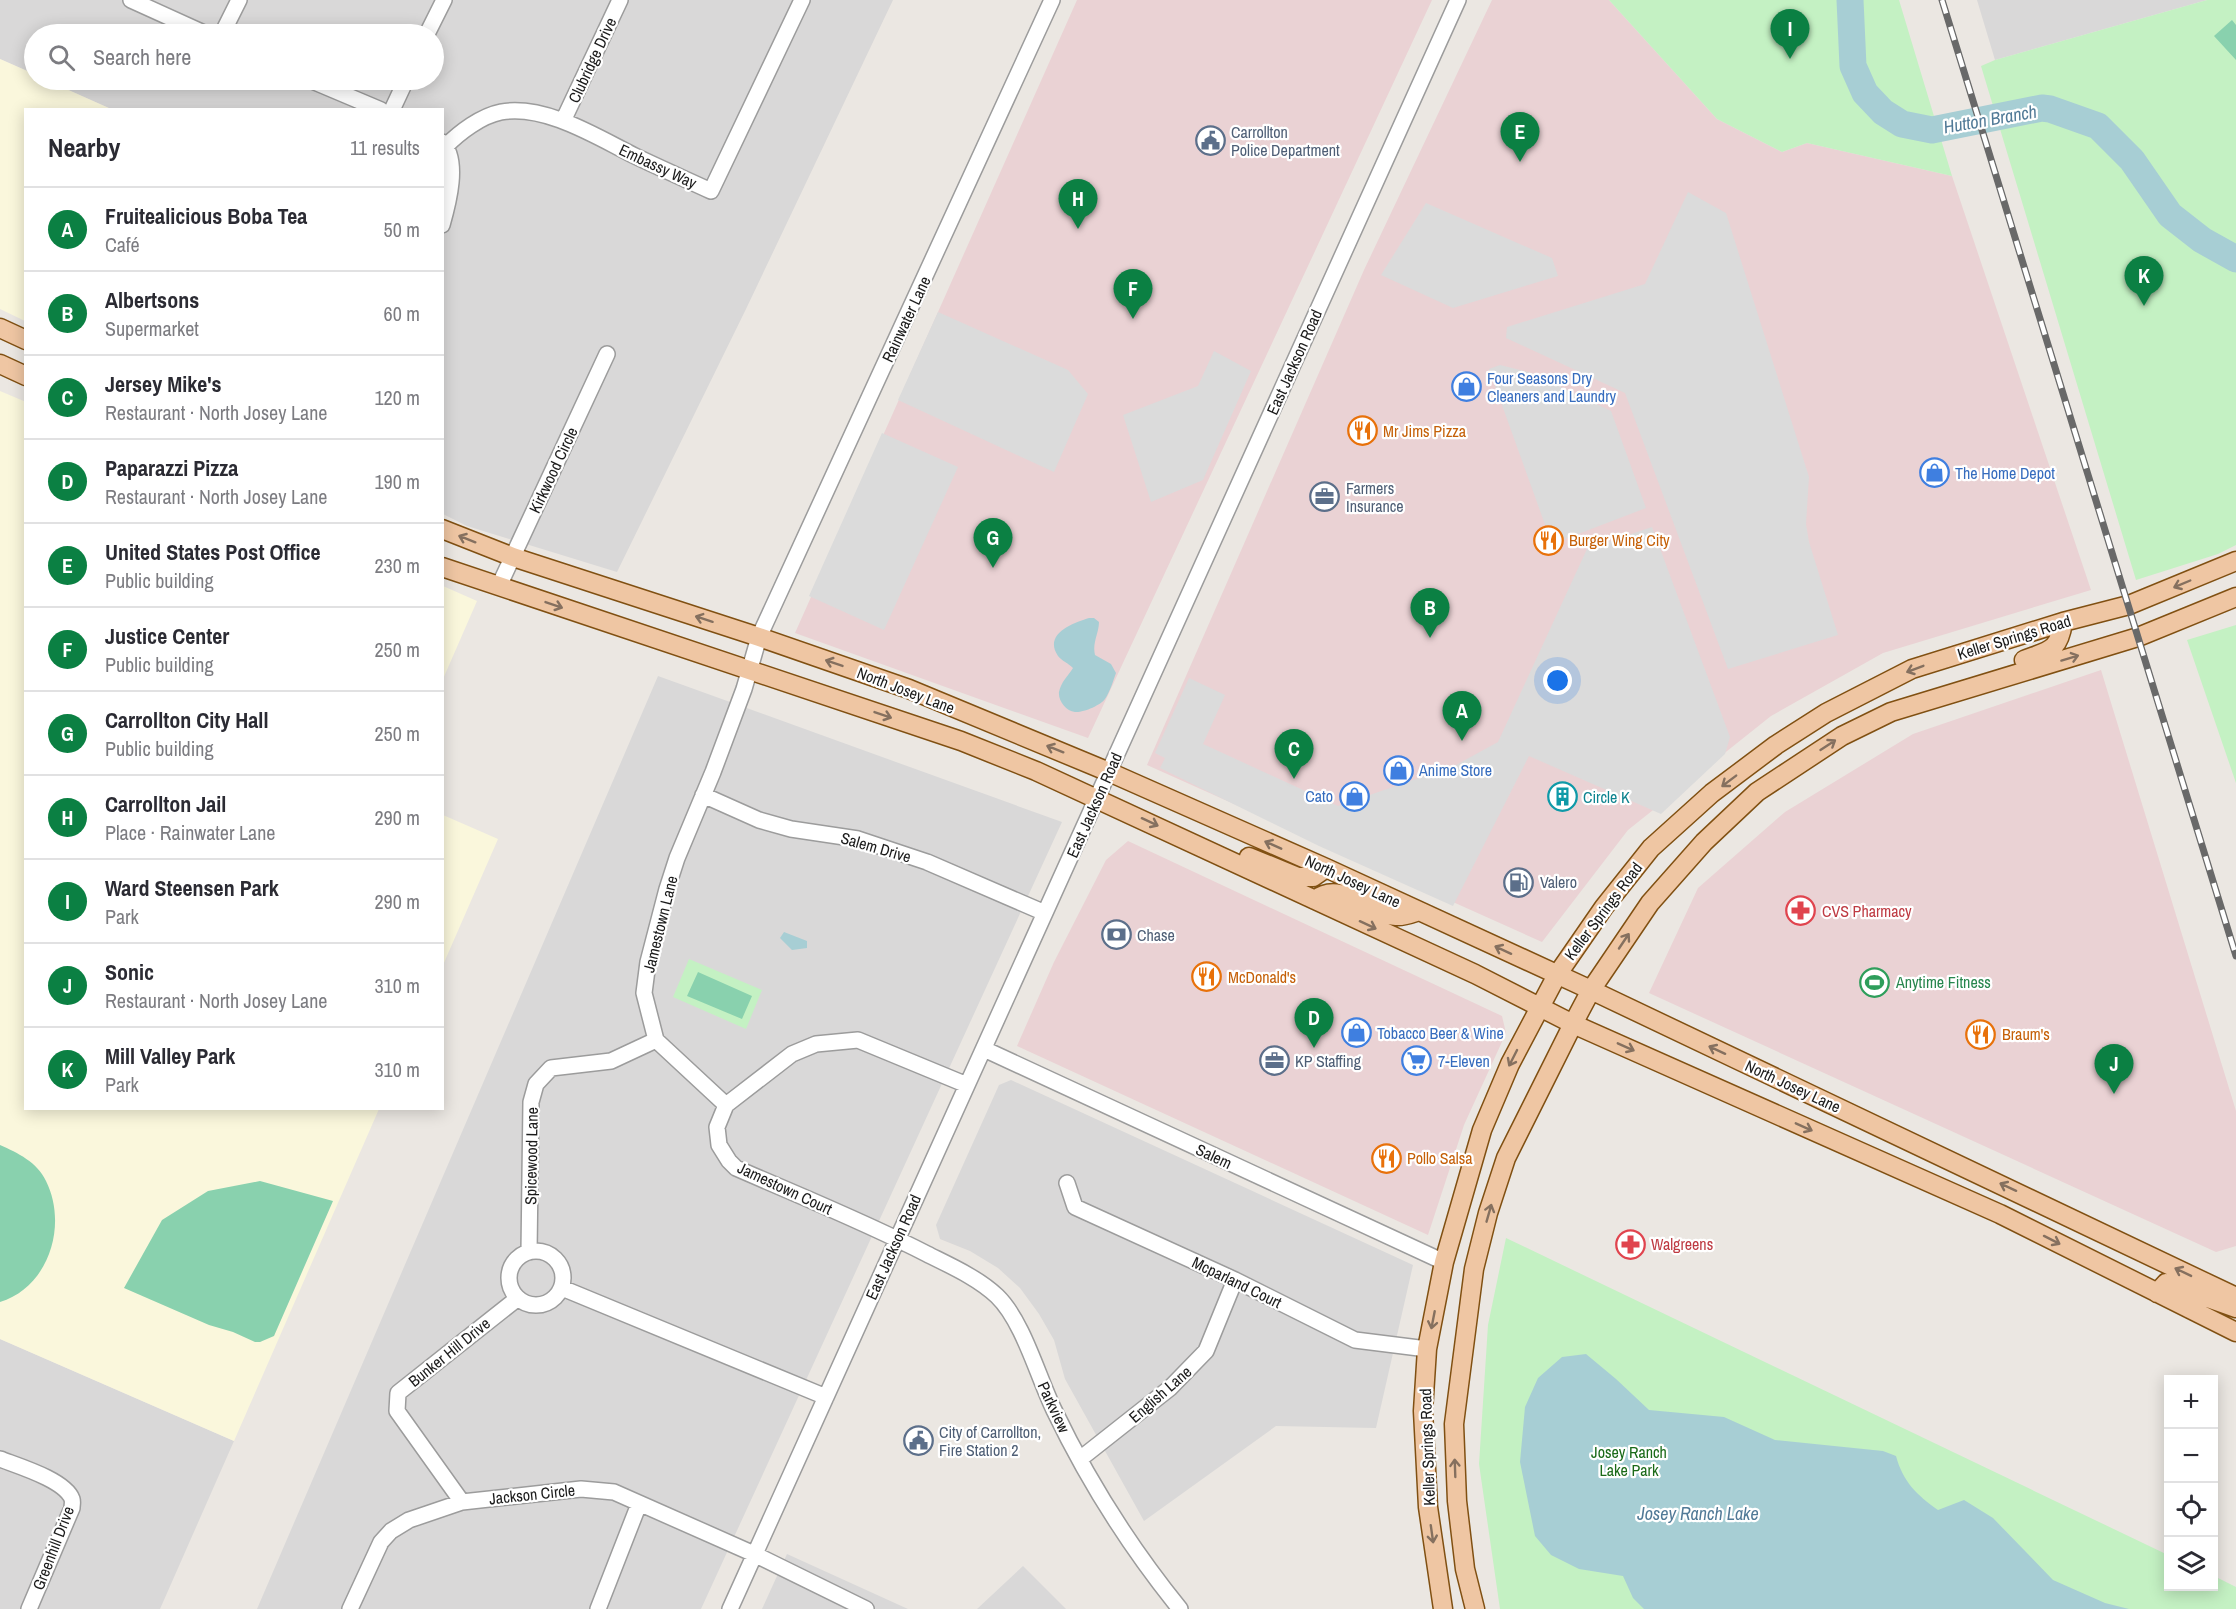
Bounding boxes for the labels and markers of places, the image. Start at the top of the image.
pin: I [1770,10,1810,59]
pin: E [1500,112,1540,162]
place label: Carrollton Police Department [1231,121,1340,161]
public building icon: Carrollton Police Department [1194,125,1226,157]
pin: H [1058,180,1098,229]
pin: K [2124,256,2164,306]
pin: F [1114,270,1152,319]
place label: Four Seasons Dry Cleaners and Laundry [1487,367,1617,407]
shop icon: Four Seasons Dry Cleaners and Laundry [1450,371,1482,403]
restaurant icon: Mr Jims Pizza [1346,415,1378,447]
place label: Mr Jims Pizza [1383,420,1467,442]
shop icon: The Home Depot [1918,457,1950,489]
place label: The Home Depot [1955,462,2055,484]
place label: Farmers Insurance [1346,477,1404,517]
office icon: Farmers Insurance [1309,481,1341,513]
pin: G [974,518,1012,568]
restaurant icon: Burger Wing City [1532,524,1564,556]
place label: Burger Wing City [1569,529,1670,551]
pin: B [1410,588,1450,638]
pin: A [1442,692,1482,741]
pin: C [1274,730,1314,779]
shop icon: Anime Store [1382,754,1414,786]
place label: Anime Store [1418,759,1492,781]
shop icon: Cato [1338,780,1370,812]
building icon: Circle K [1546,781,1578,813]
place label: Cato [1305,785,1333,807]
place label: Circle K [1583,786,1630,808]
fuel station icon: Valero [1503,866,1535,898]
place label: Valero [1540,871,1577,893]
pharmacy icon: CVS Pharmacy [1785,895,1817,927]
place label: CVS Pharmacy [1822,900,1912,922]
bank icon: Chase [1100,919,1132,951]
place label: Chase [1137,924,1175,946]
restaurant icon: McDonald's [1191,961,1223,993]
place label: McDonald's [1228,966,1296,988]
sports icon: Anytime Fitness [1859,966,1891,998]
place label: Anytime Fitness [1895,971,1991,993]
pin: D [1294,998,1334,1048]
shop icon: Tobacco Beer & Wine [1340,1017,1372,1049]
restaurant icon: Braum's [1965,1018,1997,1050]
place label: Tobacco Beer & Wine [1377,1022,1504,1044]
place label: Braum's [2002,1023,2050,1045]
pin: J [2094,1044,2134,1094]
office icon: KP Staffing [1258,1045,1290,1077]
supermarket icon: 7-Eleven [1401,1045,1433,1077]
place label: KP Staffing [1295,1050,1362,1072]
place label: 7-Eleven [1438,1050,1490,1072]
restaurant icon: Pollo Salsa [1370,1142,1402,1174]
place label: Pollo Salsa [1407,1147,1473,1169]
pharmacy icon: Walgreens [1614,1228,1646,1260]
place label: Walgreens [1651,1233,1713,1255]
place label: City of Carrollton, Fire Station 2 [939,1421,1041,1461]
public building icon: City of Carrollton, Fire Station 2 [902,1425,934,1457]

